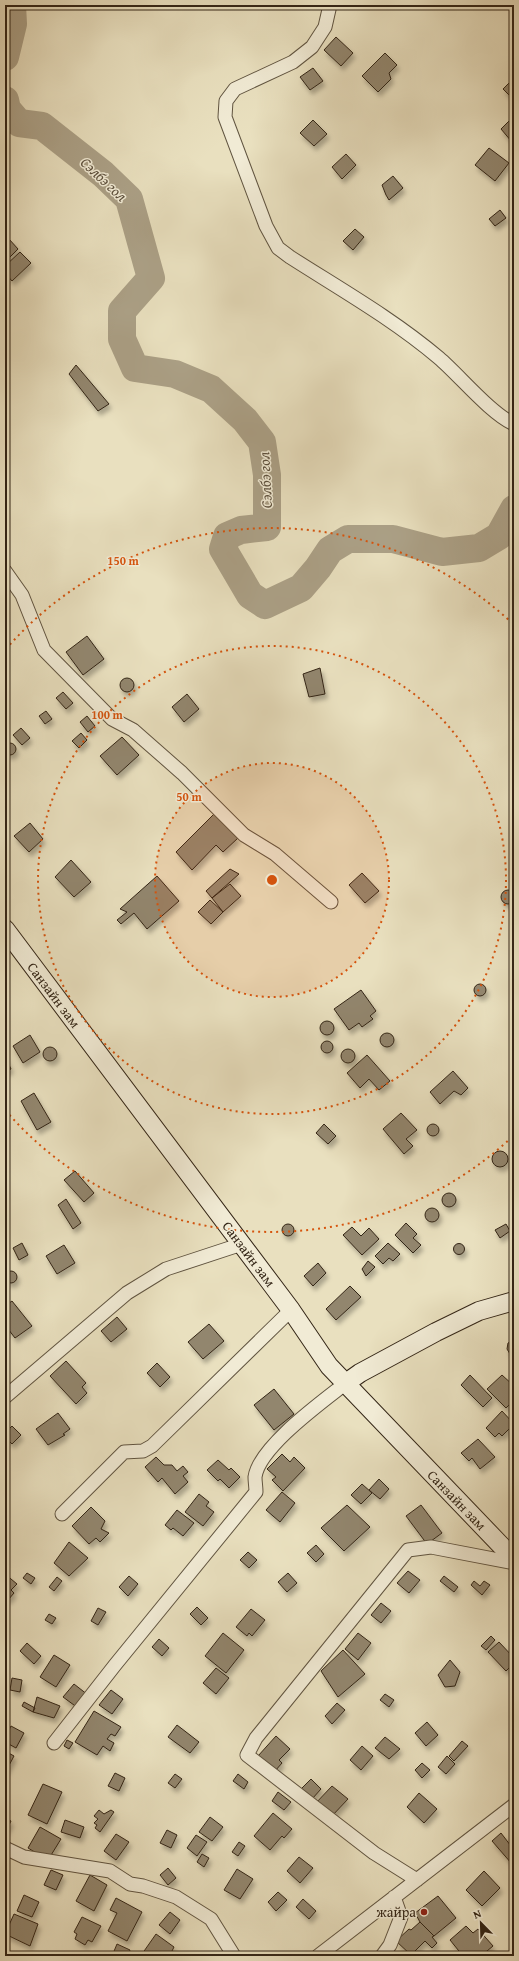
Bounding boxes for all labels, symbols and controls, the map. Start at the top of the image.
water label: Сэлбэ гол [76,152,132,206]
water label: Сэлбэ гол [253,451,277,509]
text: 150 m [107,552,140,569]
text: 100 m [91,706,124,723]
text: 50 m [176,788,202,805]
centre of rings [265,873,279,887]
street label: Санзайн зам [23,958,85,1032]
street label: Санзайн зам [218,1217,280,1291]
street label: Санзайн зам [423,1465,491,1535]
place label: жайра [377,1902,416,1922]
north arrow [461,1903,501,1943]
text: N [471,1905,484,1923]
marker: жайра [419,1907,429,1917]

